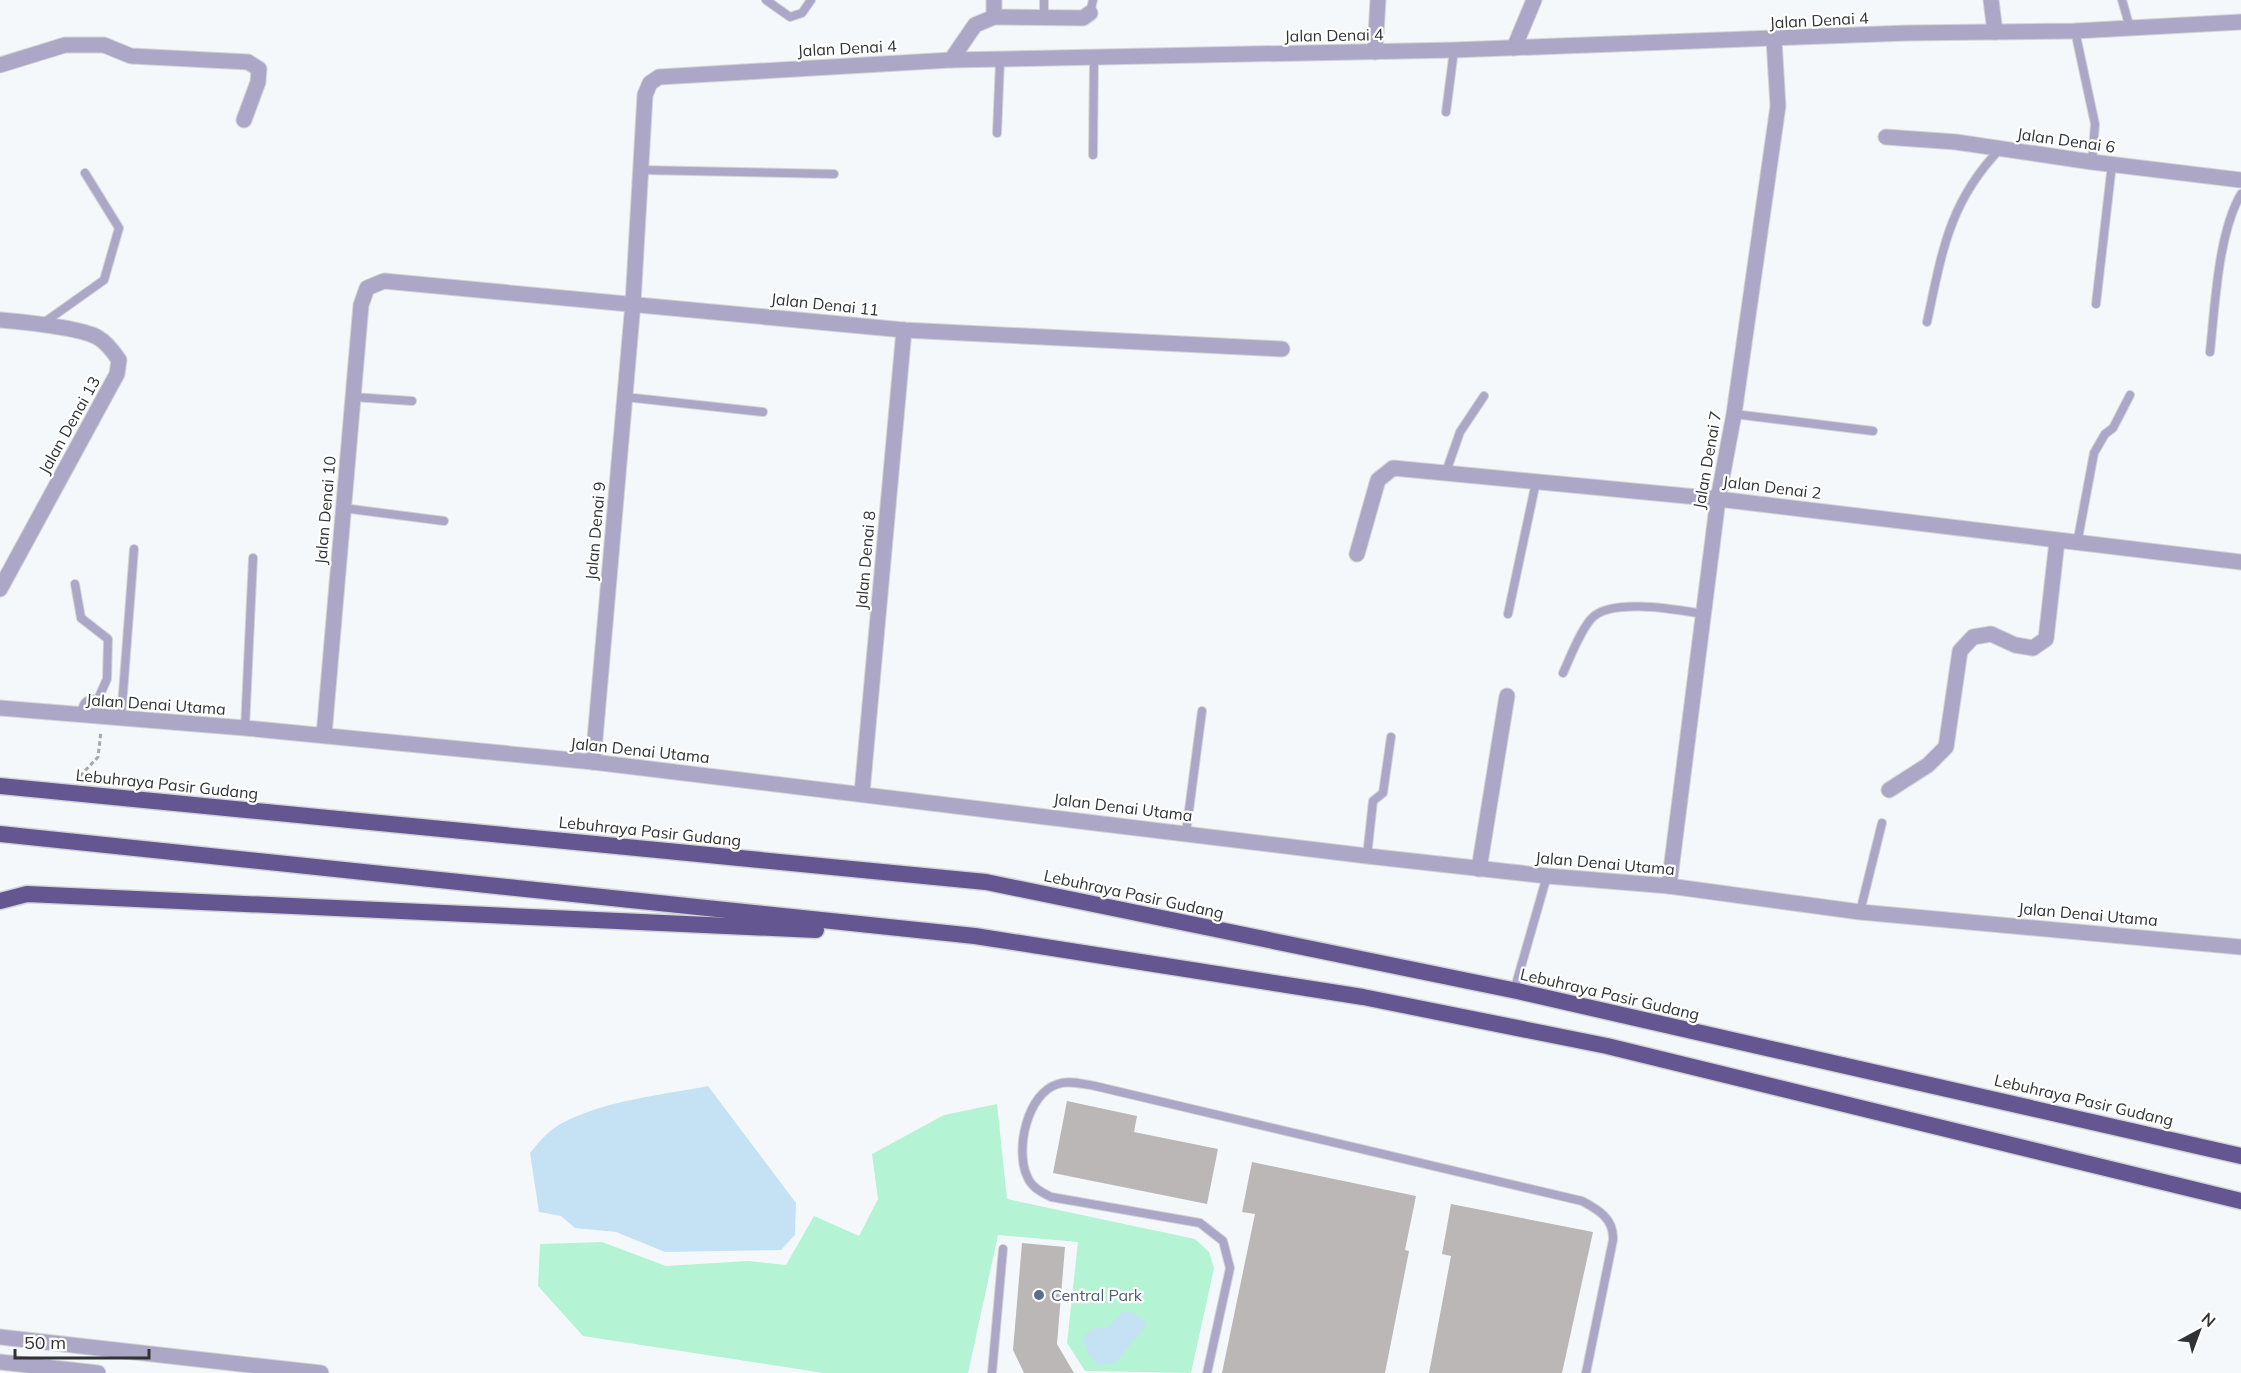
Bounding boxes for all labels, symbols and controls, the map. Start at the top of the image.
street label: Jalan Denai 4 [1769,7,1869,33]
street label: Jalan Denai 4 [1284,24,1384,46]
street label: Jalan Denai 4 [797,35,897,61]
street label: Jalan Denai 6 [2016,123,2116,157]
street label: Jalan Denai 11 [770,288,880,320]
street label: Jalan Denai 13 [34,373,104,477]
street label: Jalan Denai 7 [1689,409,1725,511]
street label: Jalan Denai 10 [310,455,340,565]
street label: Jalan Denai 2 [1722,471,1822,503]
street label: Jalan Denai 9 [581,481,609,581]
street label: Jalan Denai 8 [851,510,879,610]
street label: Jalan Denai Utama [85,689,227,719]
street label: Jalan Denai Utama [569,733,711,767]
street label: Lebuhraya Pasir Gudang [75,764,259,804]
street label: Jalan Denai Utama [1052,789,1194,825]
street label: Lebuhraya Pasir Gudang [558,811,742,851]
street label: Jalan Denai Utama [1534,847,1676,879]
street label: Lebuhraya Pasir Gudang [1042,865,1226,923]
street label: Jalan Denai Utama [2017,898,2159,930]
street label: Lebuhraya Pasir Gudang [1518,964,1702,1024]
street label: Lebuhraya Pasir Gudang [1992,1070,2176,1130]
place label: Central Park [1051,1285,1143,1305]
marker: Central Park [1032,1288,1046,1302]
north arrow [2169,1301,2229,1361]
text: N [2198,1308,2220,1331]
scale bar [15,1322,148,1360]
text: 50 m [24,1331,66,1354]

